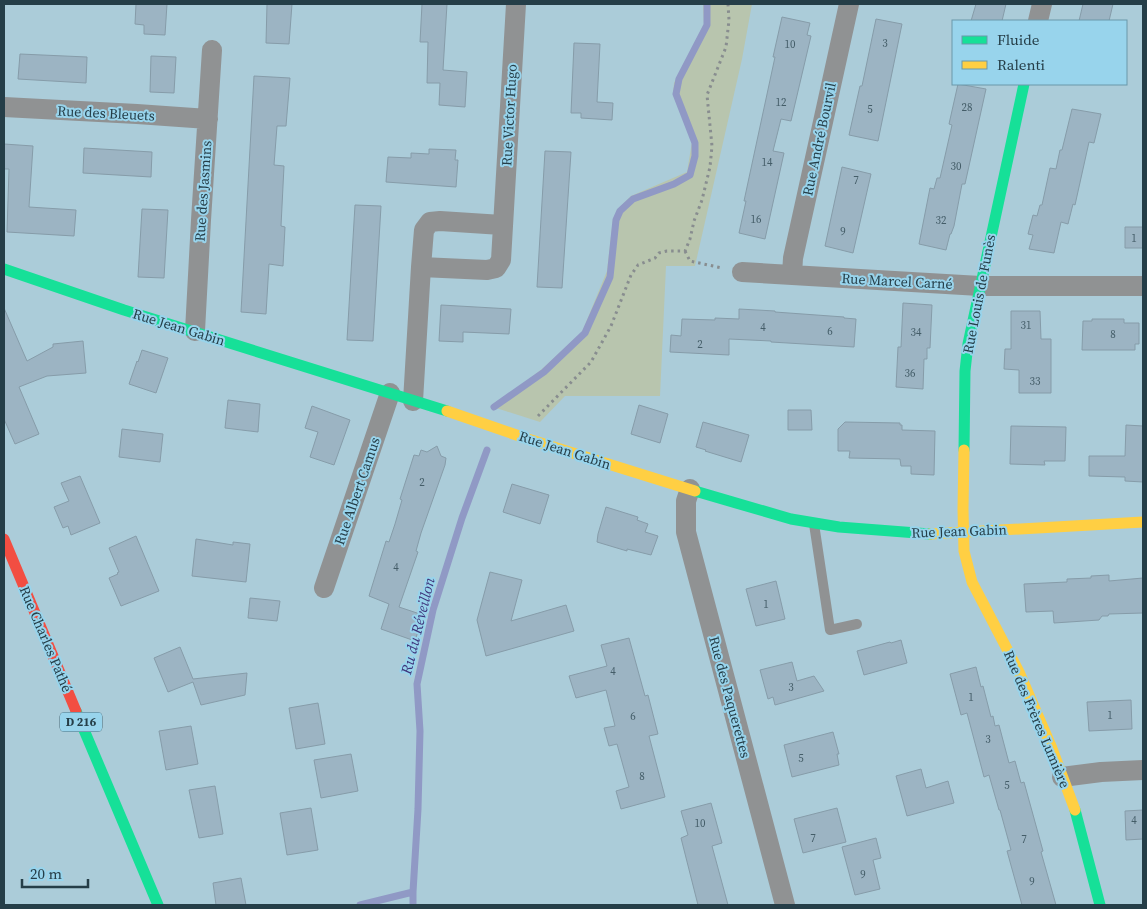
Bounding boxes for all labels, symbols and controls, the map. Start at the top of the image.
legend [952,20,1127,85]
text: Fluide [997,29,1040,50]
house number: 3 [882,36,888,51]
house number: 10 [785,37,796,52]
text: Ralenti [997,54,1045,75]
street label: Rue Victor Hugo [496,63,522,166]
street label: Rue André Bourvil [797,81,841,197]
house number: 12 [776,95,787,110]
street label: Rue des Bleuets [57,100,155,126]
house number: 28 [962,100,973,115]
house number: 5 [867,102,873,117]
street label: Rue des Jasmins [189,140,217,242]
house number: 14 [762,155,773,170]
house number: 30 [951,159,962,174]
house number: 7 [853,173,859,188]
house number: 16 [751,212,762,227]
house number: 32 [936,213,947,228]
house number: 9 [840,224,846,239]
house number: 1 [1131,231,1137,246]
street label: Rue Louis de Funès [958,233,1000,355]
street label: Rue Marcel Carné [841,268,953,294]
street label: Rue Jean Gabin [130,303,228,351]
house number: 31 [1021,318,1032,333]
house number: 4 [760,320,766,335]
house number: 6 [827,324,833,339]
house number: 34 [911,325,922,340]
house number: 8 [1110,327,1116,342]
house number: 2 [697,337,703,352]
house number: 36 [905,366,916,381]
house number: 33 [1030,374,1041,389]
street label: Rue Jean Gabin [516,426,614,474]
street label: Rue Albert Camus [329,434,385,548]
house number: 2 [419,475,425,490]
street label: Rue Jean Gabin [911,519,1008,543]
house number: 4 [393,560,399,575]
water label: Ru du Réveillon [395,575,440,677]
street label: Rue Charles Pathé [15,583,77,695]
house number: 1 [763,597,769,612]
street label: Rue des Paquerettes [704,634,756,760]
street label: Rue des Frères Lumière [999,647,1075,791]
house number: 4 [610,664,616,679]
house number: 3 [788,680,794,695]
house number: 1 [968,690,974,705]
house number: 1 [1107,708,1113,723]
house number: 6 [630,709,636,724]
road number: D 216 [60,712,102,732]
house number: 3 [985,732,991,747]
house number: 5 [798,751,804,766]
house number: 8 [639,769,645,784]
house number: 5 [1004,778,1010,793]
house number: 4 [1131,813,1137,828]
house number: 10 [695,816,706,831]
house number: 7 [810,831,816,846]
house number: 7 [1021,832,1027,847]
scale bar [22,856,89,888]
text: 20 m [30,863,62,884]
house number: 9 [860,867,866,882]
house number: 9 [1029,874,1035,889]

